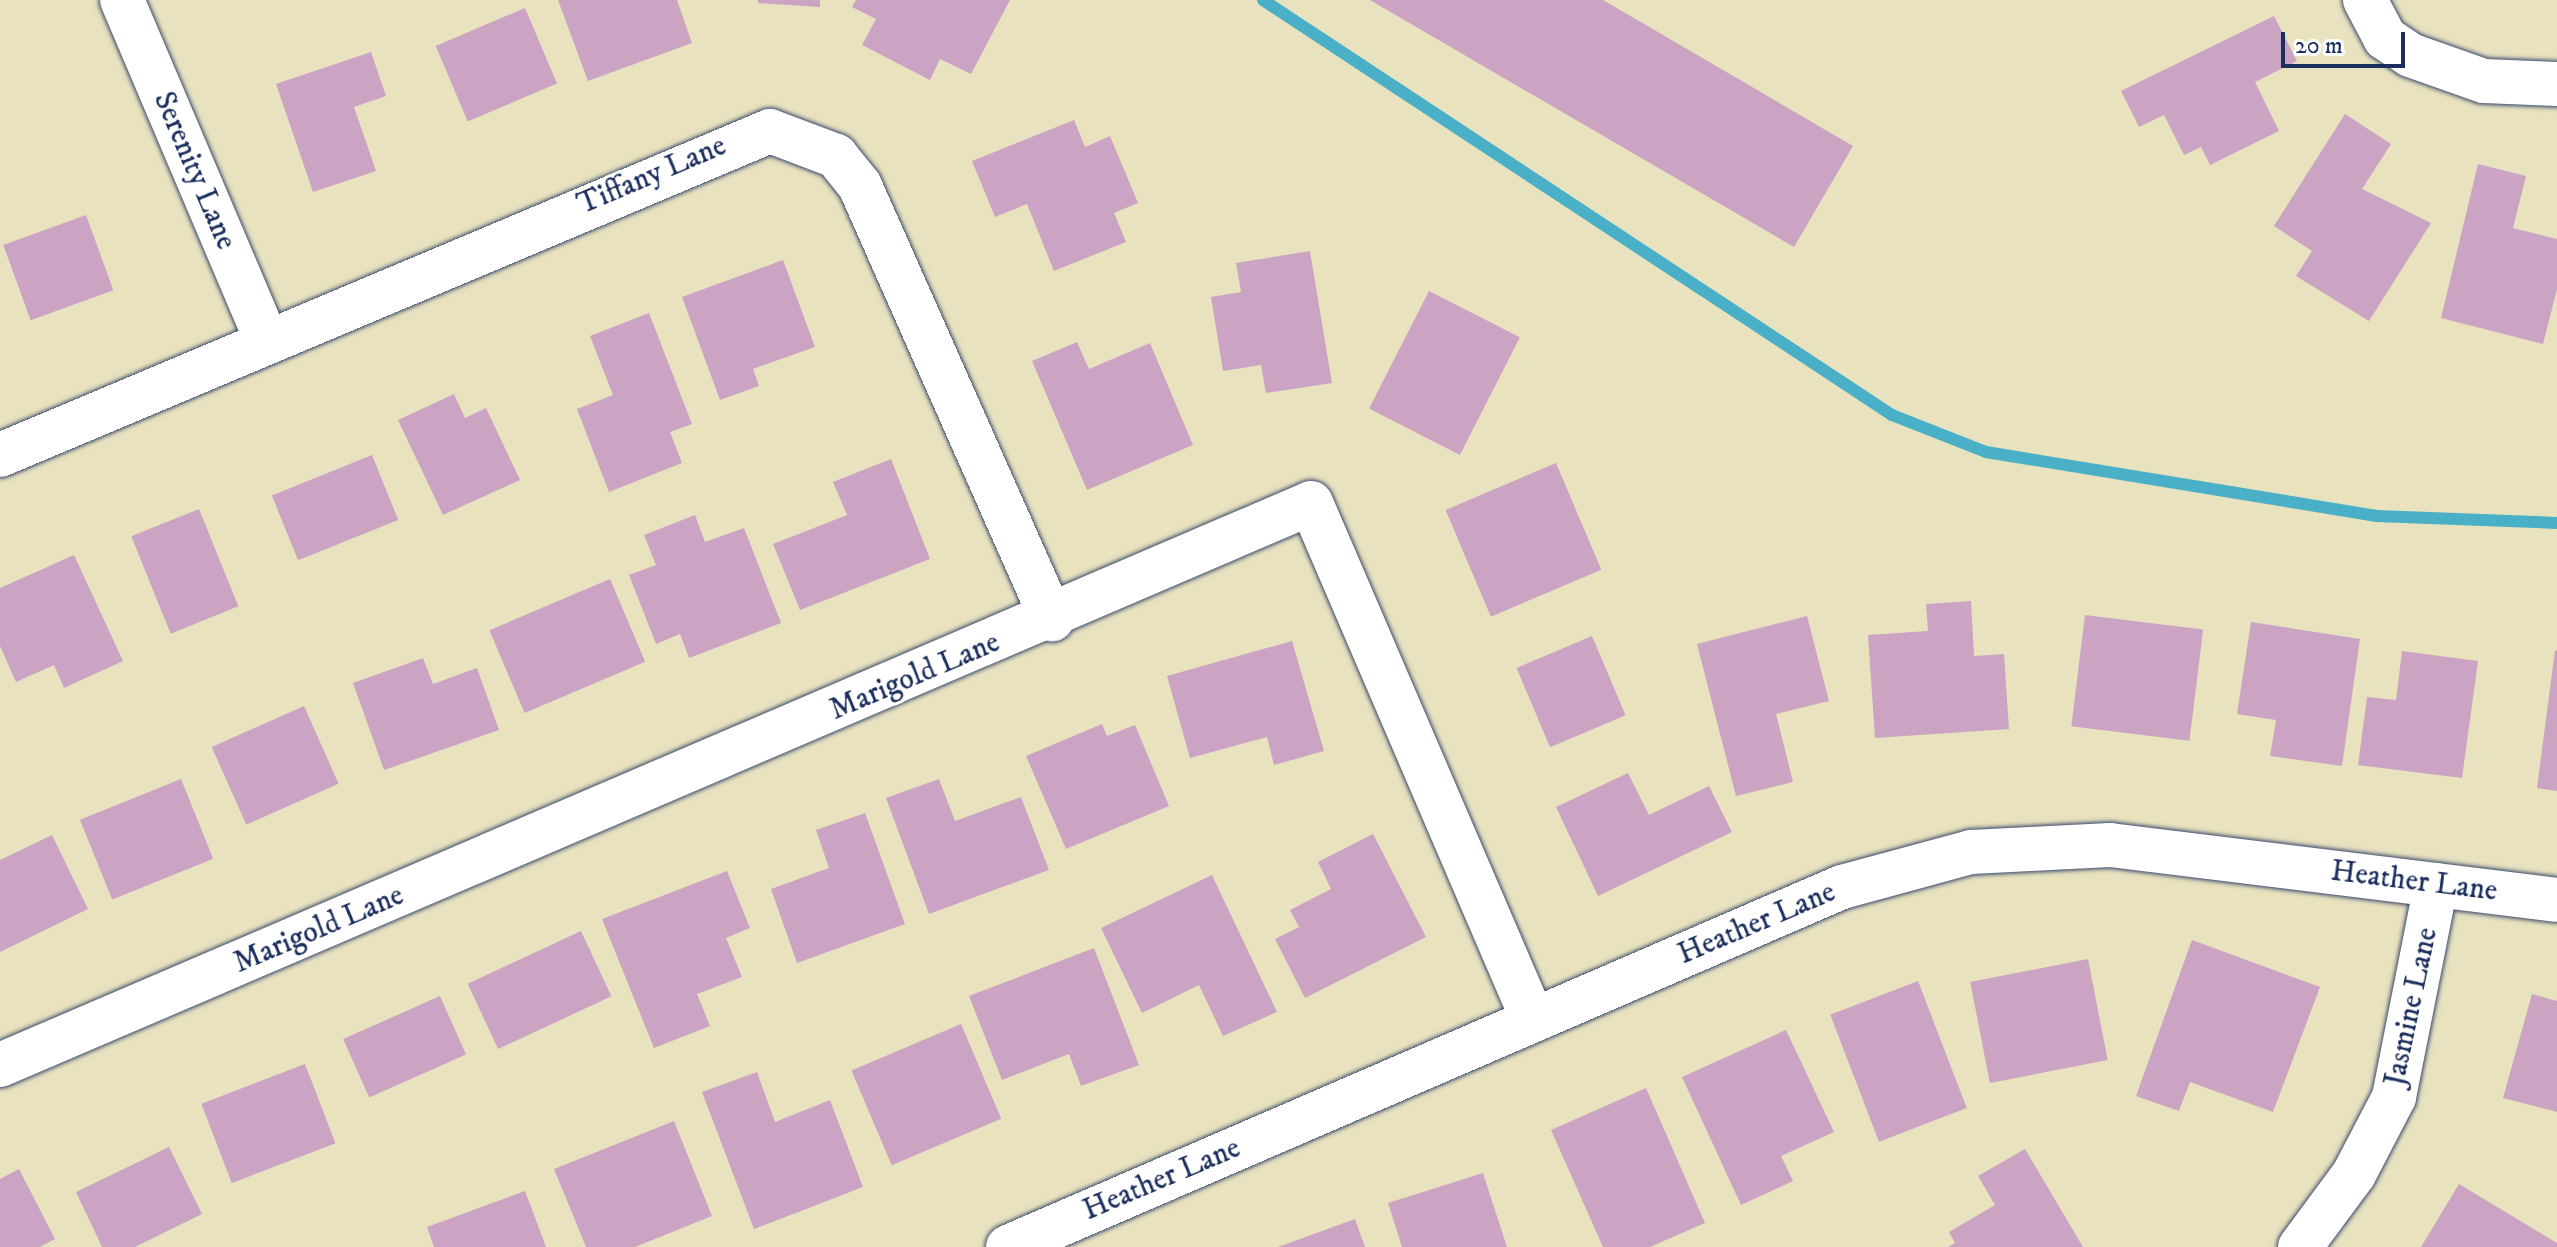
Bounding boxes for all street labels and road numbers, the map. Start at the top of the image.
street label: Serenity Lane [145,87,243,255]
street label: Tiffany Lane [572,129,732,223]
street label: Marigold Lane [825,625,1005,729]
street label: Heather Lane [2329,854,2499,910]
street label: Heather Lane [1673,875,1841,973]
street label: Marigold Lane [229,878,409,982]
street label: Jasmine Lane [2378,924,2446,1090]
street label: Heather Lane [1078,1131,1246,1229]

